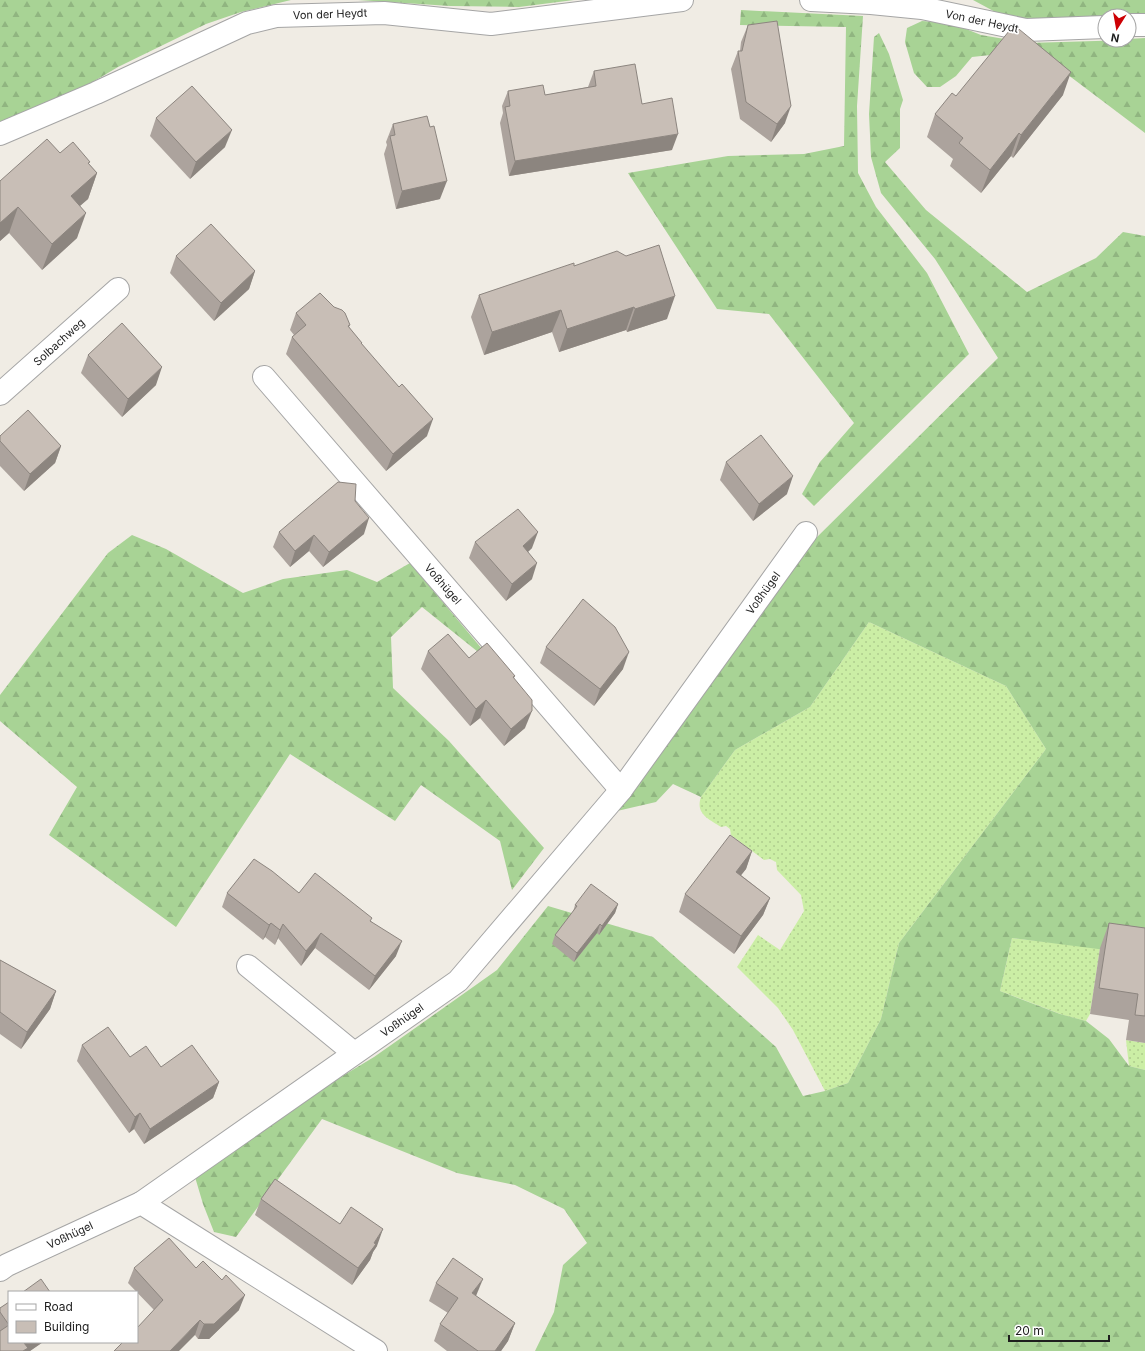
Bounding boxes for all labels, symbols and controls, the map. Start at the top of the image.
street label: Von der Heydt [293,6,368,22]
street label: Von der Heydt [944,6,1020,36]
north arrow [1097,8,1137,48]
text: N [1110,30,1121,45]
street label: Solbachweg [31,315,87,369]
street label: Voßhügel [422,561,464,607]
street label: Voßhügel [743,569,783,617]
street label: Voßhügel [378,1000,426,1040]
street label: Voßhügel [45,1218,95,1252]
legend [8,1291,138,1343]
text: Road [44,1299,73,1314]
scale bar [1009,1317,1109,1343]
text: Building [44,1319,89,1334]
text: 20 m [1015,1323,1044,1338]

